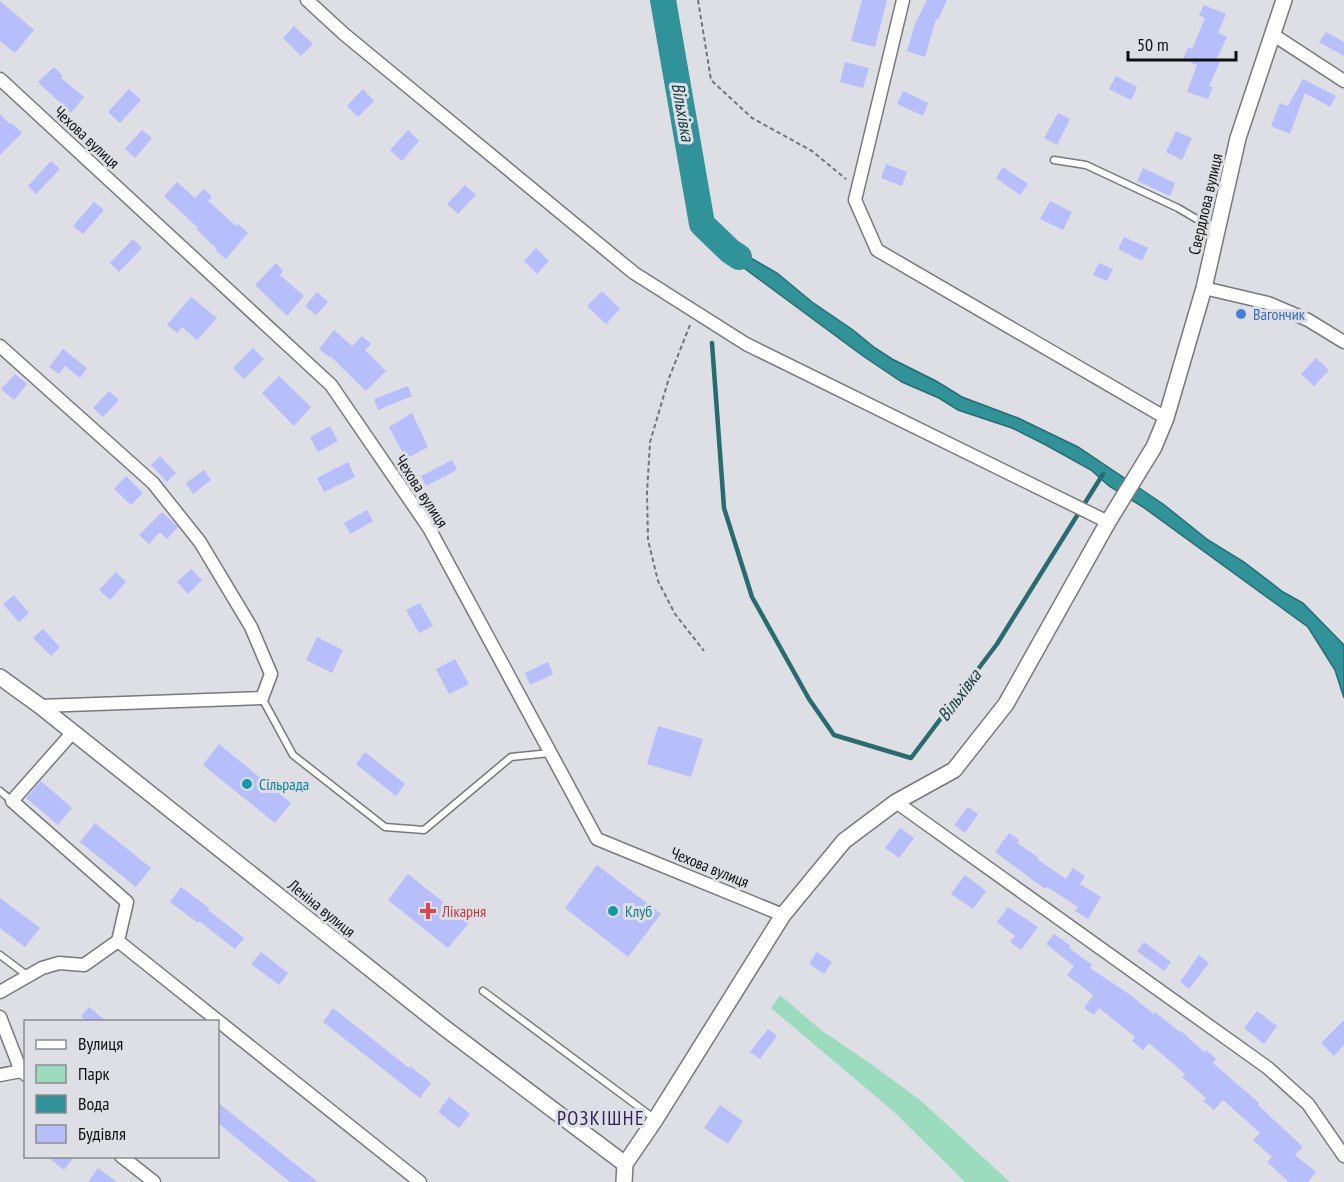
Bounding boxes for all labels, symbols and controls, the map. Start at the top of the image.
scale bar [1128,24,1236,62]
text: 50 m [1137,33,1169,56]
water label: Вільхівка [667,81,700,144]
street label: Чехова вулиця [50,101,124,173]
street label: Свердлова вулиця [1184,151,1226,257]
place label: Вагончик [1253,304,1306,324]
marker: Вагончик [1234,307,1248,321]
street label: Чехова вулиця [391,451,453,531]
water label: Вільхівка [932,664,986,725]
place label: Сільрада [259,774,309,794]
marker: Сільрада [240,777,254,791]
street label: Чехова вулиця [668,842,752,892]
street label: Леніна вулиця [284,874,360,941]
place label: Лікарня [441,901,486,921]
place label: Клуб [625,901,652,921]
marker: Лікарня [419,902,437,920]
marker: Клуб [606,904,620,918]
legend [24,1020,219,1158]
text: Вулиця [78,1032,123,1055]
text: Парк [78,1062,109,1085]
text: Вода [78,1092,109,1115]
district label: РОЗКІШНЕ [557,1105,645,1131]
text: Будівля [78,1122,126,1145]

